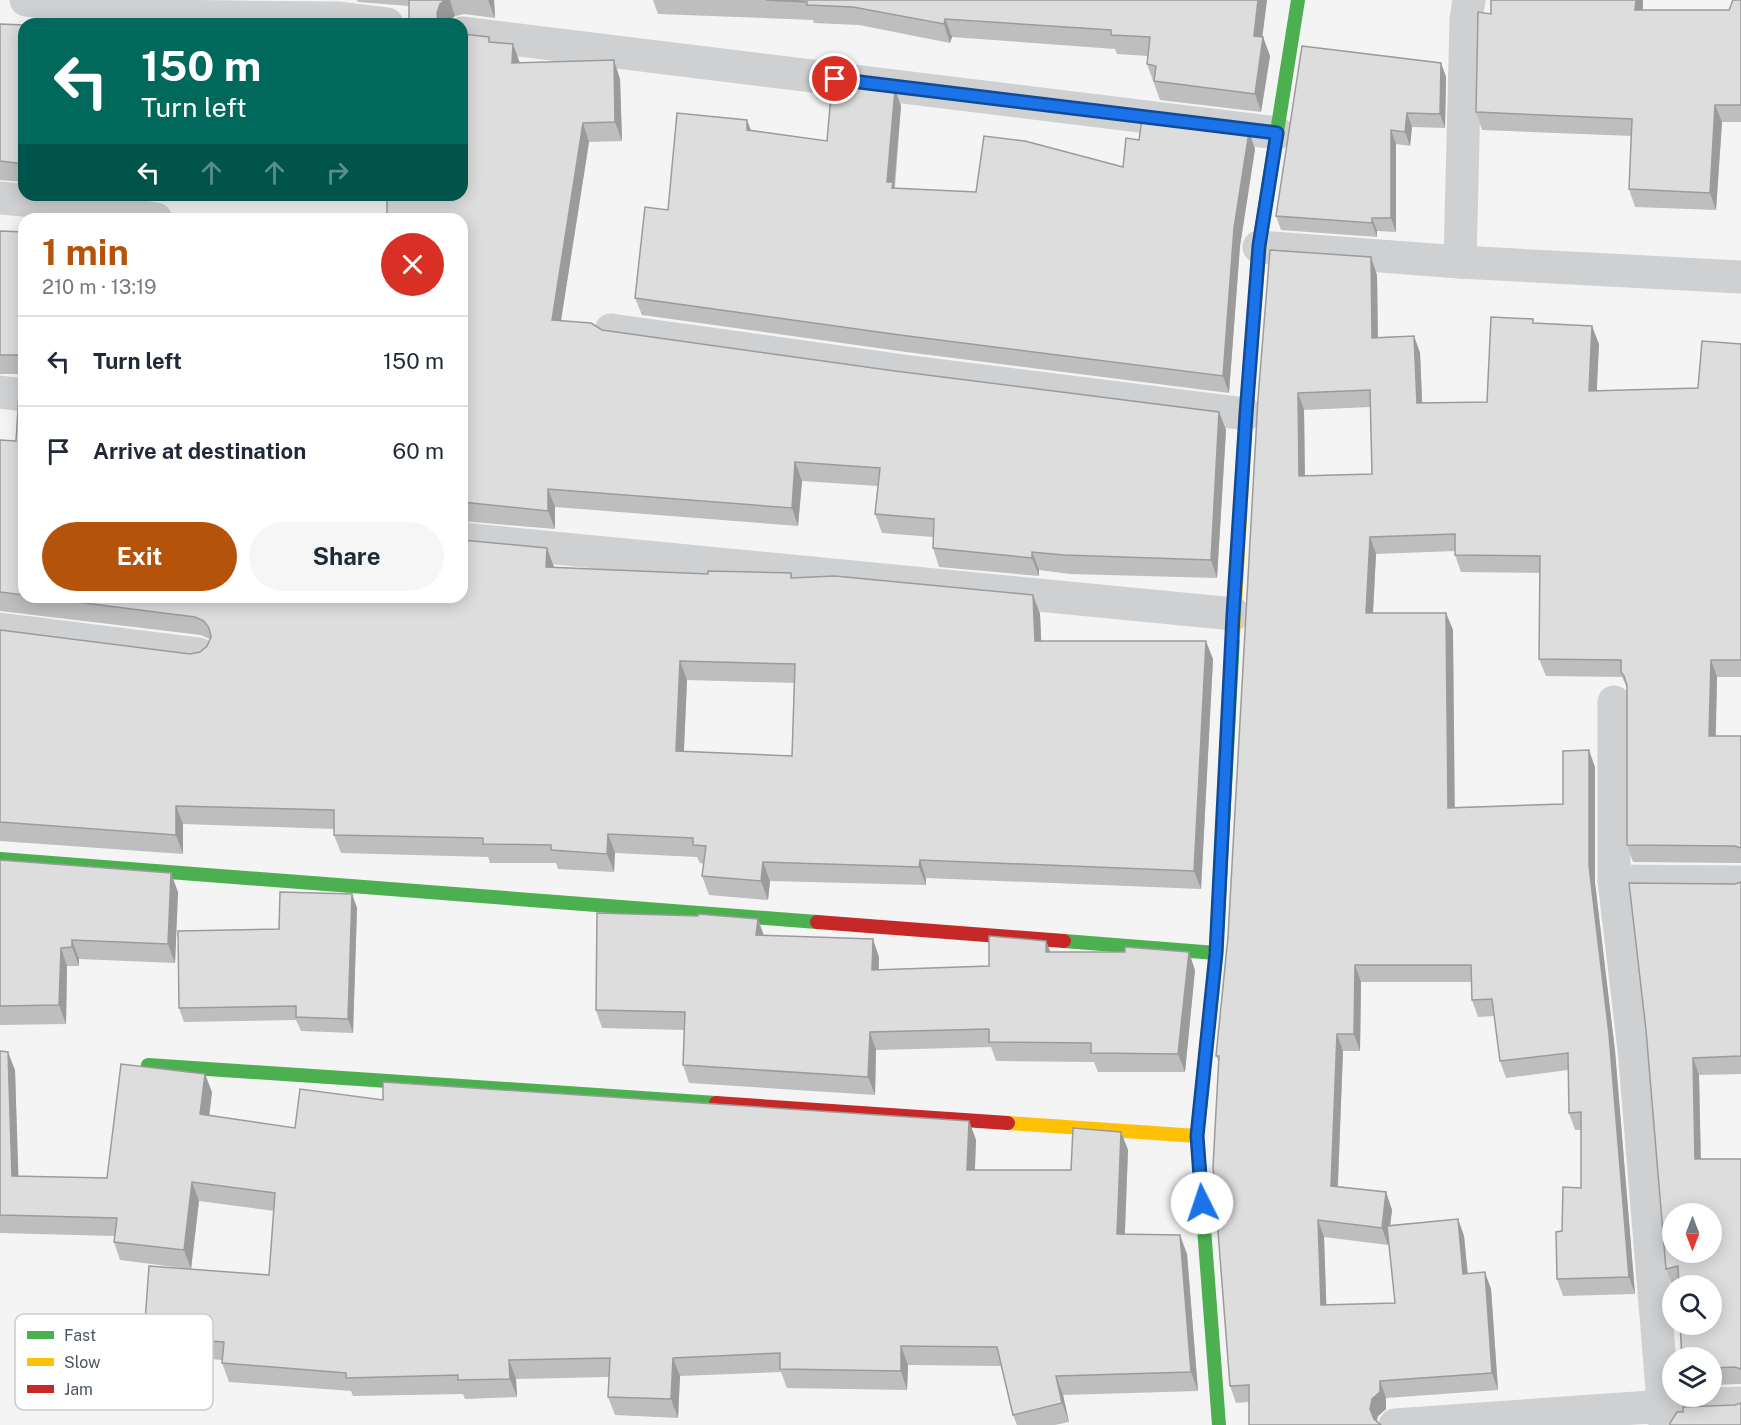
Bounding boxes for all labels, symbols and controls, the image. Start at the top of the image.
text: 150 m [141,41,261,90]
icon: left [42,42,120,120]
pin [809,53,860,104]
icon: arrive [818,62,851,95]
text: Turn left [141,91,247,123]
icon: left [132,156,165,189]
icon: ahead [195,156,228,189]
icon: ahead [258,156,291,189]
icon: right [321,156,354,189]
text: 1 min [42,231,129,273]
button: close [381,233,444,296]
text: 210 m · 13:19 [42,275,157,299]
icon: left [42,345,75,378]
text: Turn left [93,348,182,374]
text: 150 m [383,348,444,374]
icon: arrive [42,435,75,468]
text: Arrive at destination [93,438,306,464]
text: 60 m [393,438,444,464]
button: Exit [42,522,237,591]
button: Share [249,522,444,591]
position arrow [1170,1171,1234,1235]
north arrow [1662,1203,1722,1263]
map controls [1662,1203,1722,1407]
button: search [1662,1275,1722,1335]
legend [15,1314,213,1410]
text: Fast [64,1326,96,1345]
button: layers [1662,1347,1722,1407]
text: Slow [64,1353,101,1372]
text: Jam [64,1380,93,1399]

